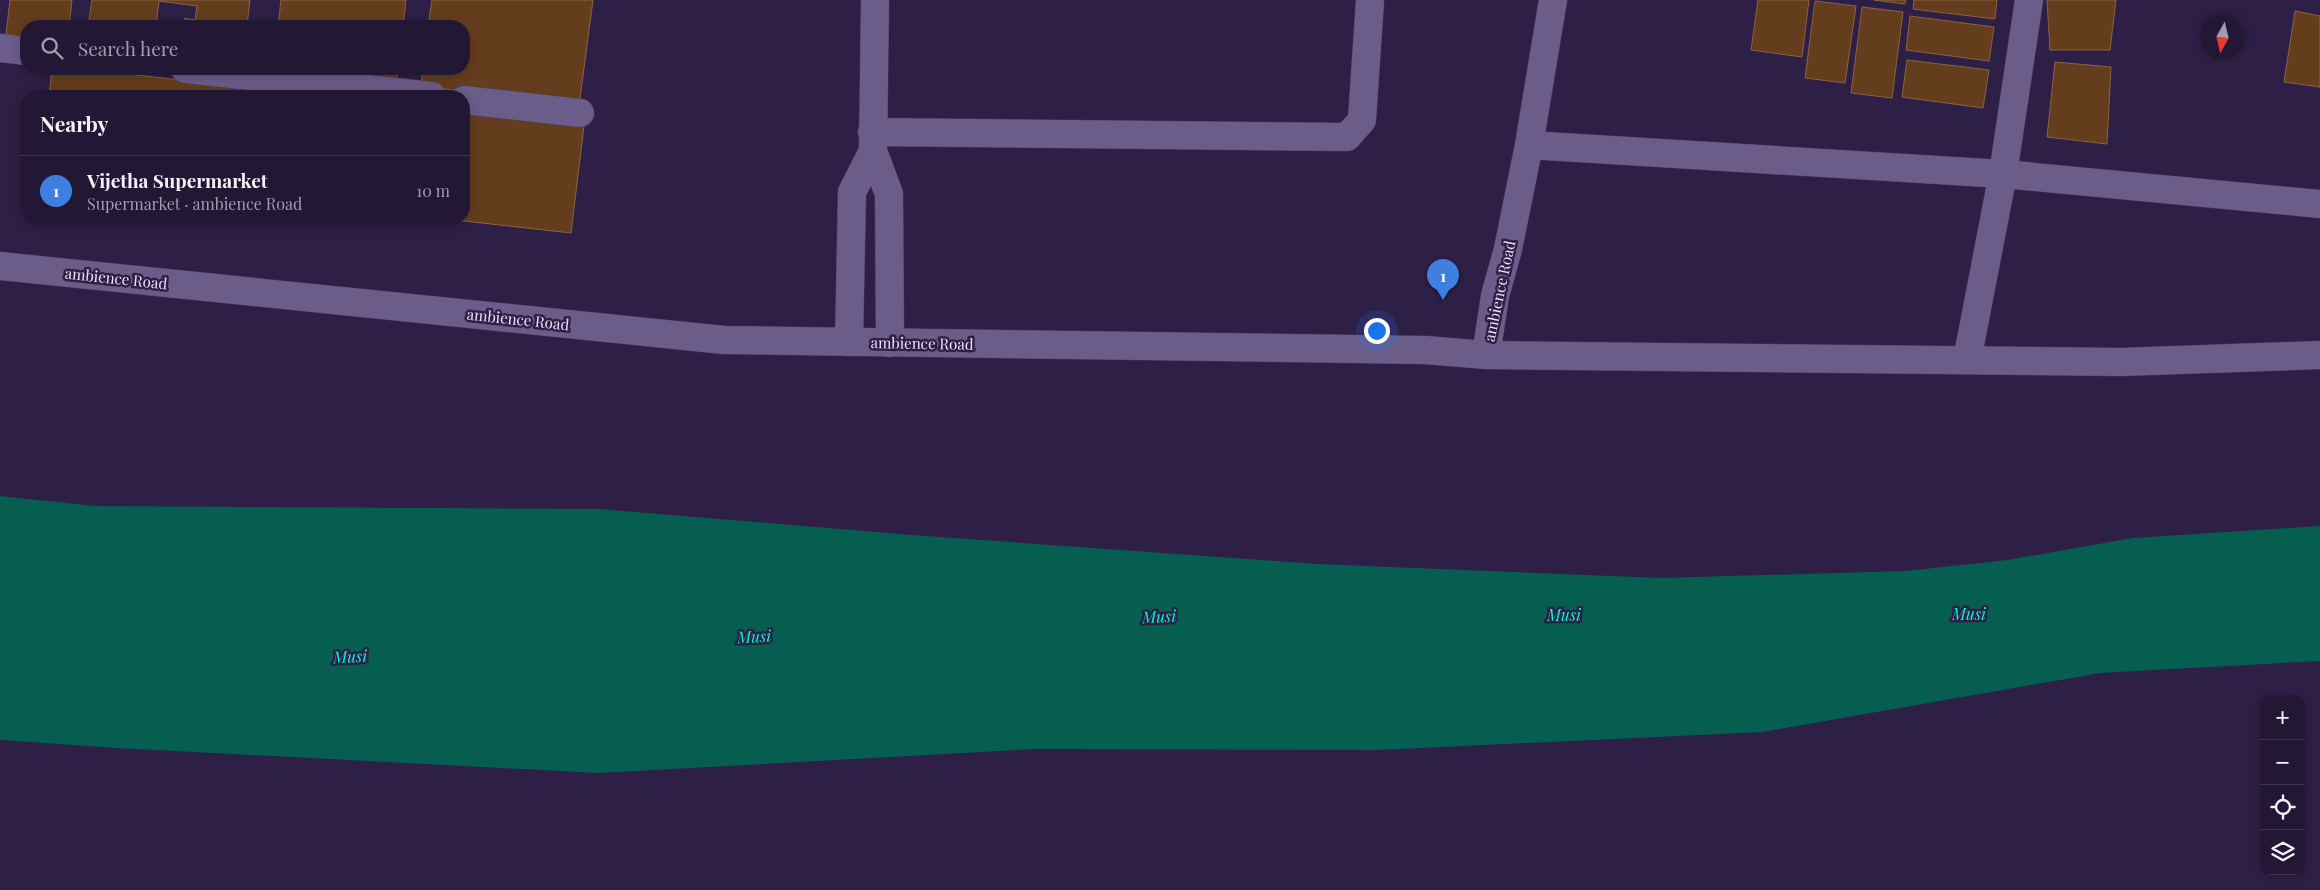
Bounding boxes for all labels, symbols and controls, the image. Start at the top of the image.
north arrow [2200,15,2245,60]
search box [20,20,470,75]
icon: search [38,34,66,62]
text: Search here [78,35,178,61]
text: Nearby [40,109,109,137]
text: Vijetha Supermarket [87,167,267,193]
text: 1 [53,180,59,201]
text: 10 m [416,180,450,201]
text: Supermarket · ambience Road [87,193,302,214]
street label: ambience Road [1479,238,1520,343]
pin: 1 [1427,259,1459,300]
street label: ambience Road [64,263,169,293]
street label: ambience Road [466,304,571,334]
your location [1364,318,1390,344]
street label: ambience Road [870,332,974,354]
water label: Musi [1951,603,1987,624]
water label: Musi [1546,604,1582,625]
water label: Musi [1141,605,1178,627]
water label: Musi [736,625,773,647]
water label: Musi [332,645,369,667]
map controls [2260,695,2305,875]
button: + [2260,695,2305,740]
button: − [2260,740,2305,785]
button: locate [2260,785,2305,830]
button: layers [2260,830,2305,875]

